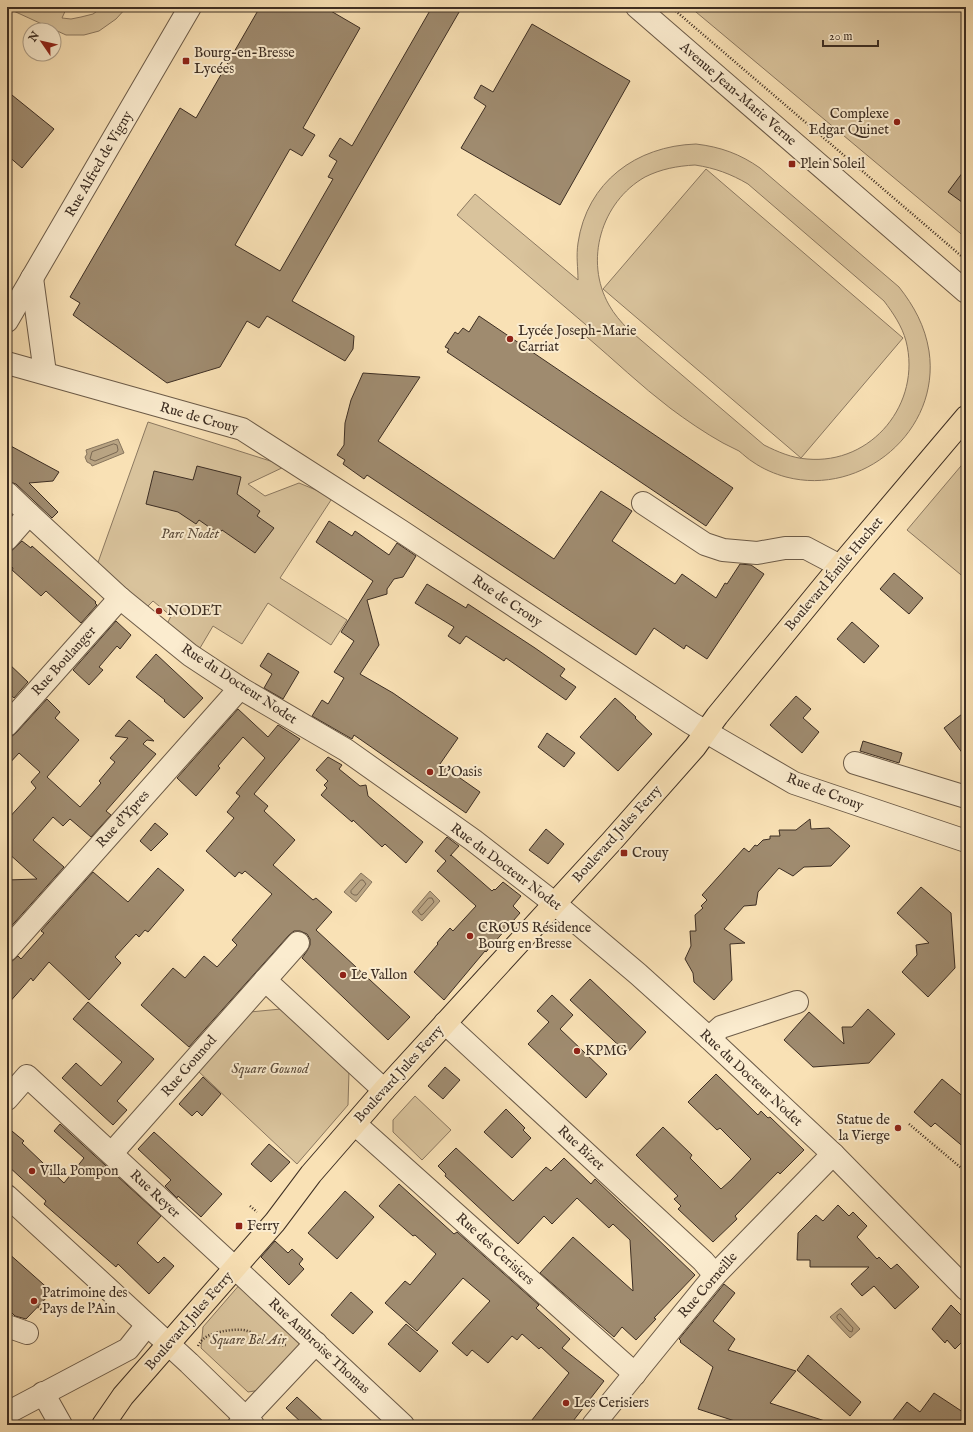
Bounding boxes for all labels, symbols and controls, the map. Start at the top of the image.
north arrow [22,22,62,62]
scale bar [823,22,878,48]
text: N [26,29,43,46]
text: 20 m [829,29,852,44]
street label: Avenue Jean-Marie Verne [675,38,801,150]
place label: Bourg-en-Bresse Lycées [194,44,295,78]
marker: Bourg-en-Bresse Lycées [181,56,191,66]
place label: Complexe Edgar Quinet [809,105,890,139]
street label: Rue Alfred de Vigny [61,108,137,220]
marker: Complexe Edgar Quinet [892,117,902,127]
place label: Plein Soleil [800,155,865,173]
marker: Plein Soleil [787,159,797,169]
place label: Lycée Joseph-Marie Carriat [518,322,637,356]
marker: Lycée Joseph-Marie Carriat [505,334,515,344]
street label: Rue de Crouy [158,398,241,438]
street label: Boulevard Émile Huchet [780,513,887,635]
park label: Parc Nodet [161,525,219,543]
street label: Rue de Crouy [468,571,546,631]
place label: NODET [167,602,222,620]
marker: NODET [154,606,164,616]
street label: Rue Boulanger [28,622,100,700]
street label: Rue du Docteur Nodet [178,640,300,728]
place label: L'Oasis [438,763,482,781]
marker: L'Oasis [425,767,435,777]
street label: Rue de Crouy [784,769,866,815]
street label: Boulevard Jules Ferry [568,781,666,887]
street label: Rue d'Ypres [92,786,154,852]
street label: Rue du Docteur Nodet [447,819,565,915]
place label: Crouy [632,844,669,862]
marker: Crouy [619,848,629,858]
place label: CROUS Résidence Bourg en Bresse [478,919,592,953]
marker: CROUS Résidence Bourg en Bresse [465,931,475,941]
place label: Le Vallon [351,966,408,984]
marker: Le Vallon [338,970,348,980]
street label: Boulevard Jules Ferry [350,1021,448,1127]
street label: Rue du Docteur Nodet [696,1026,806,1131]
street label: Rue Gounod [157,1031,221,1100]
place label: KPMG [585,1042,628,1060]
marker: KPMG [572,1046,582,1056]
park label: Square Gounod [231,1060,310,1078]
place label: Statue de la Vierge [837,1111,891,1145]
street label: Rue Bizet [554,1122,609,1175]
marker: Statue de la Vierge [893,1123,903,1133]
place label: Villa Pompon [39,1162,119,1180]
marker: Villa Pompon [27,1166,37,1176]
street label: Rue Reyer [126,1166,184,1222]
street label: Rue des Cerisiers [452,1209,538,1289]
place label: Ferry [247,1217,279,1235]
marker: Ferry [234,1221,244,1231]
street label: Rue Corneille [674,1248,742,1322]
street label: Boulevard Jules Ferry [141,1268,237,1374]
place label: Patrimoine des Pays de l'Ain [42,1284,128,1318]
street label: Rue Ambroise Thomas [264,1294,374,1398]
marker: Patrimoine des Pays de l'Ain [29,1296,39,1306]
park label: Square Bel Air [210,1331,287,1349]
place label: Les Cerisiers [574,1394,649,1412]
marker: Les Cerisiers [561,1398,571,1408]

